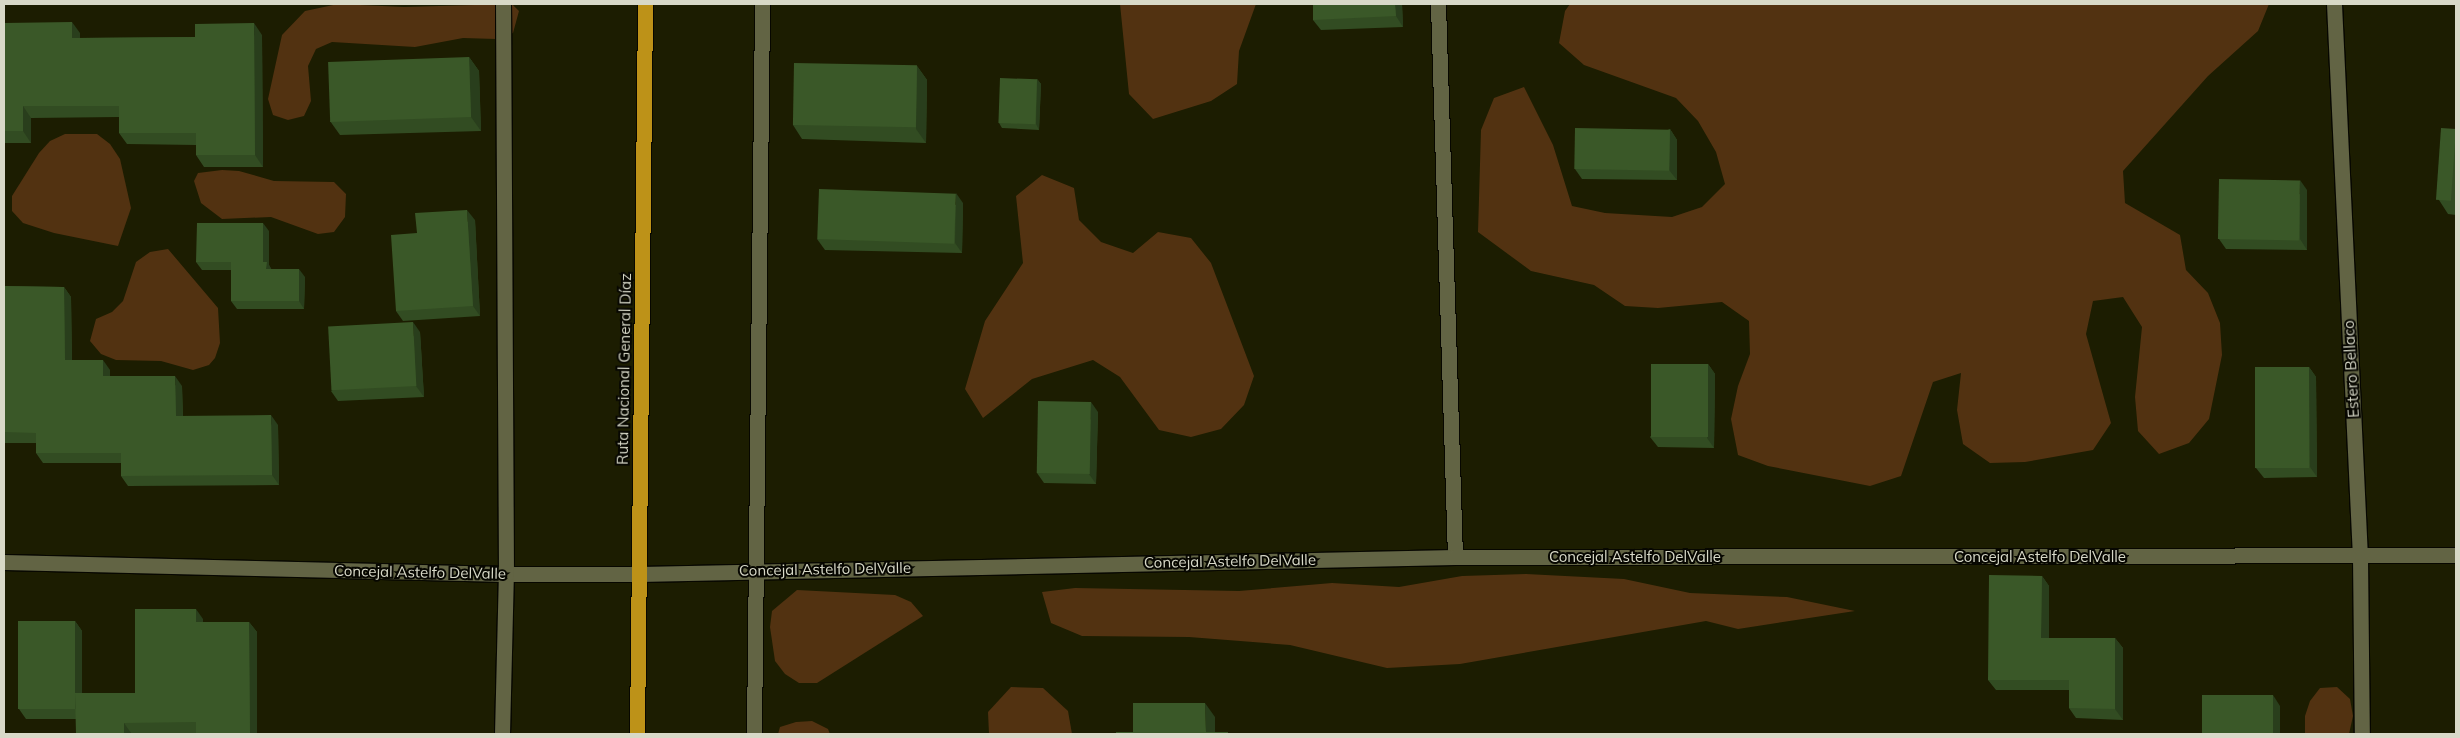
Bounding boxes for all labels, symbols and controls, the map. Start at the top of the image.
street label: Ruta Nacional General Díaz [613,273,635,465]
street label: Estero Bellaco [2339,320,2363,418]
street label: Concejal Astelfo DelValle [1549,548,1721,566]
street label: Concejal Astelfo DelValle [1954,548,2126,566]
street label: Concejal Astelfo DelValle [1144,551,1316,571]
street label: Concejal Astelfo DelValle [739,559,911,579]
street label: Concejal Astelfo DelValle [334,562,506,582]

